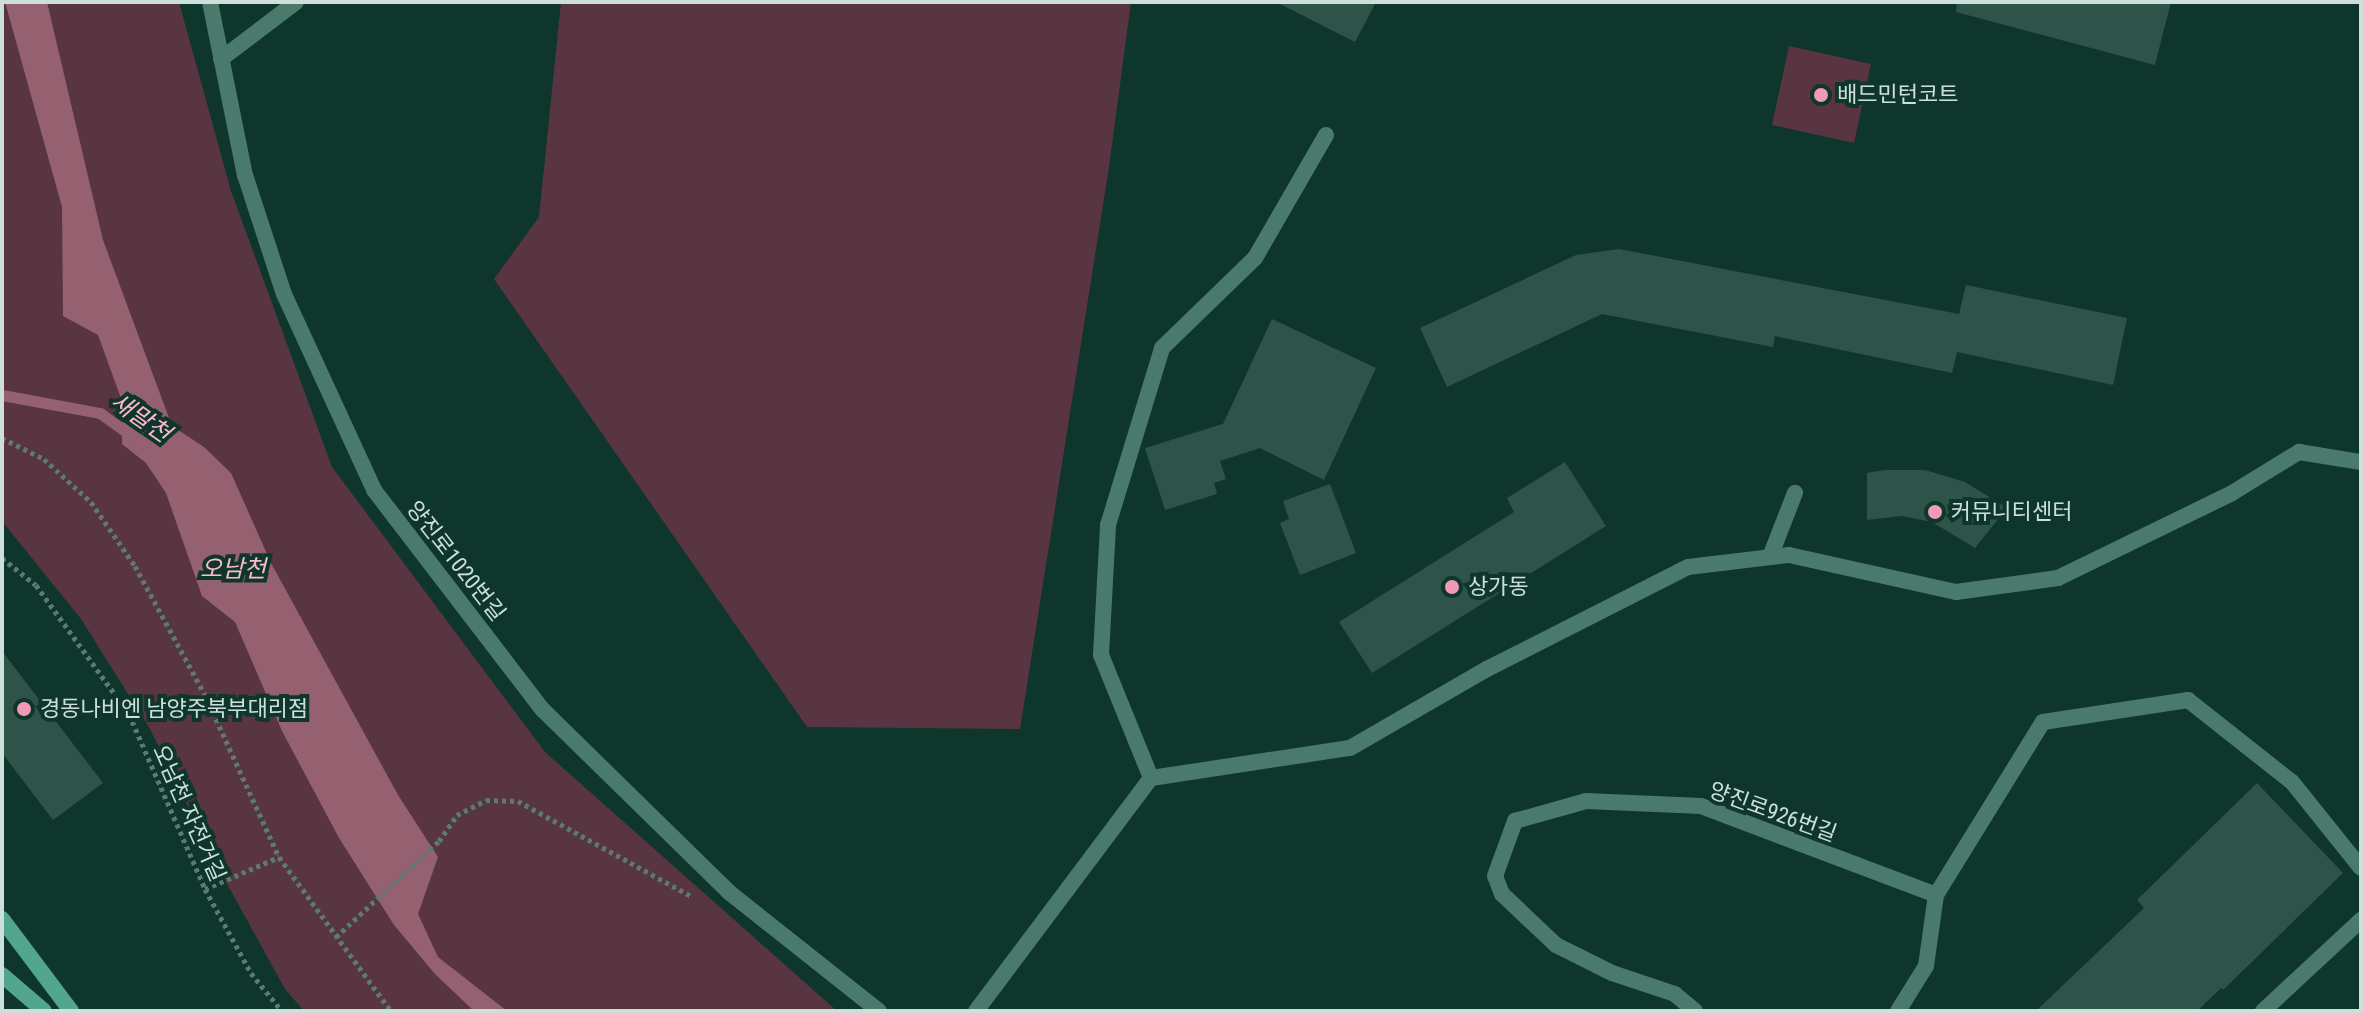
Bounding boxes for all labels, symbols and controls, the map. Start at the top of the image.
place label: 배드민턴코트 [1837,82,1958,108]
marker: 배드민턴코트 [1812,86,1830,104]
water label: 새말천 [105,387,175,449]
street label: 양진로1020번길 [401,496,511,626]
place label: 커뮤니티센터 [1951,499,2072,525]
marker: 커뮤니티센터 [1926,503,1944,521]
water label: 오남천 [200,556,266,584]
place label: 상가동 [1468,574,1529,600]
marker: 상가동 [1443,578,1461,596]
place label: 경동나비엔 남양주북부대리점 [40,696,308,722]
marker: 경동나비엔 남양주북부대리점 [15,700,33,718]
street label: 오남천 자전거길 [147,741,231,885]
street label: 양진로926번길 [1706,777,1840,847]

